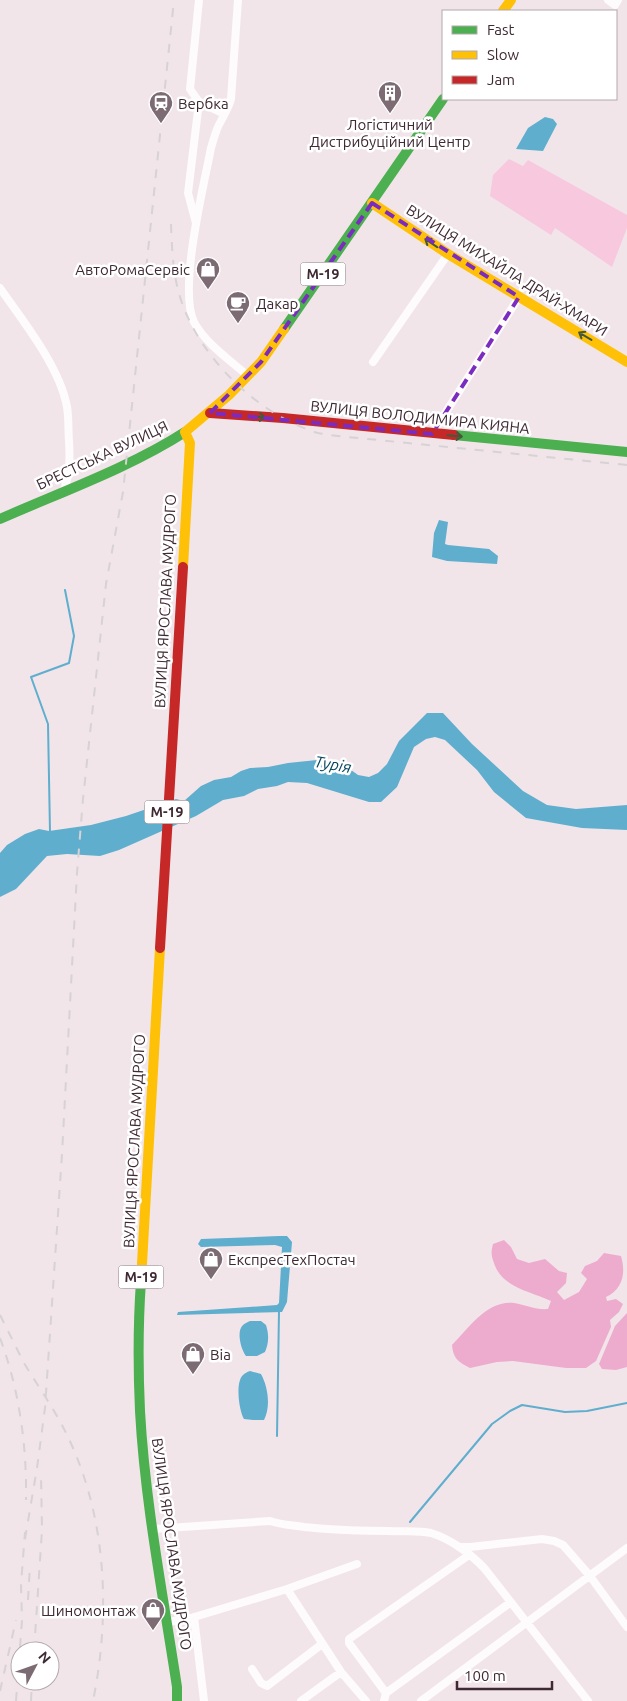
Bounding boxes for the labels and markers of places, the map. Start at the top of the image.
building icon: Логістичний Дистрибуційний Центр [377,80,403,114]
station icon: Вербка [148,90,174,124]
place label: Вербка [178,95,229,112]
place label: Логістичний Дистрибуційний Центр [309,116,471,150]
shop icon: АвтоРомаСервіс [195,256,221,290]
place label: АвтоРомаСервіс [75,261,190,278]
cafe icon: Дакар [225,290,251,324]
place label: Дакар [256,295,298,312]
shop icon: ЕкспресТехПостач [198,1246,224,1280]
place label: ЕкспресТехПостач [228,1251,356,1268]
shop icon: Віа [180,1341,206,1375]
place label: Віа [210,1346,231,1363]
shop icon: Шиномонтаж [140,1597,166,1631]
place label: Шиномонтаж [41,1602,136,1619]

